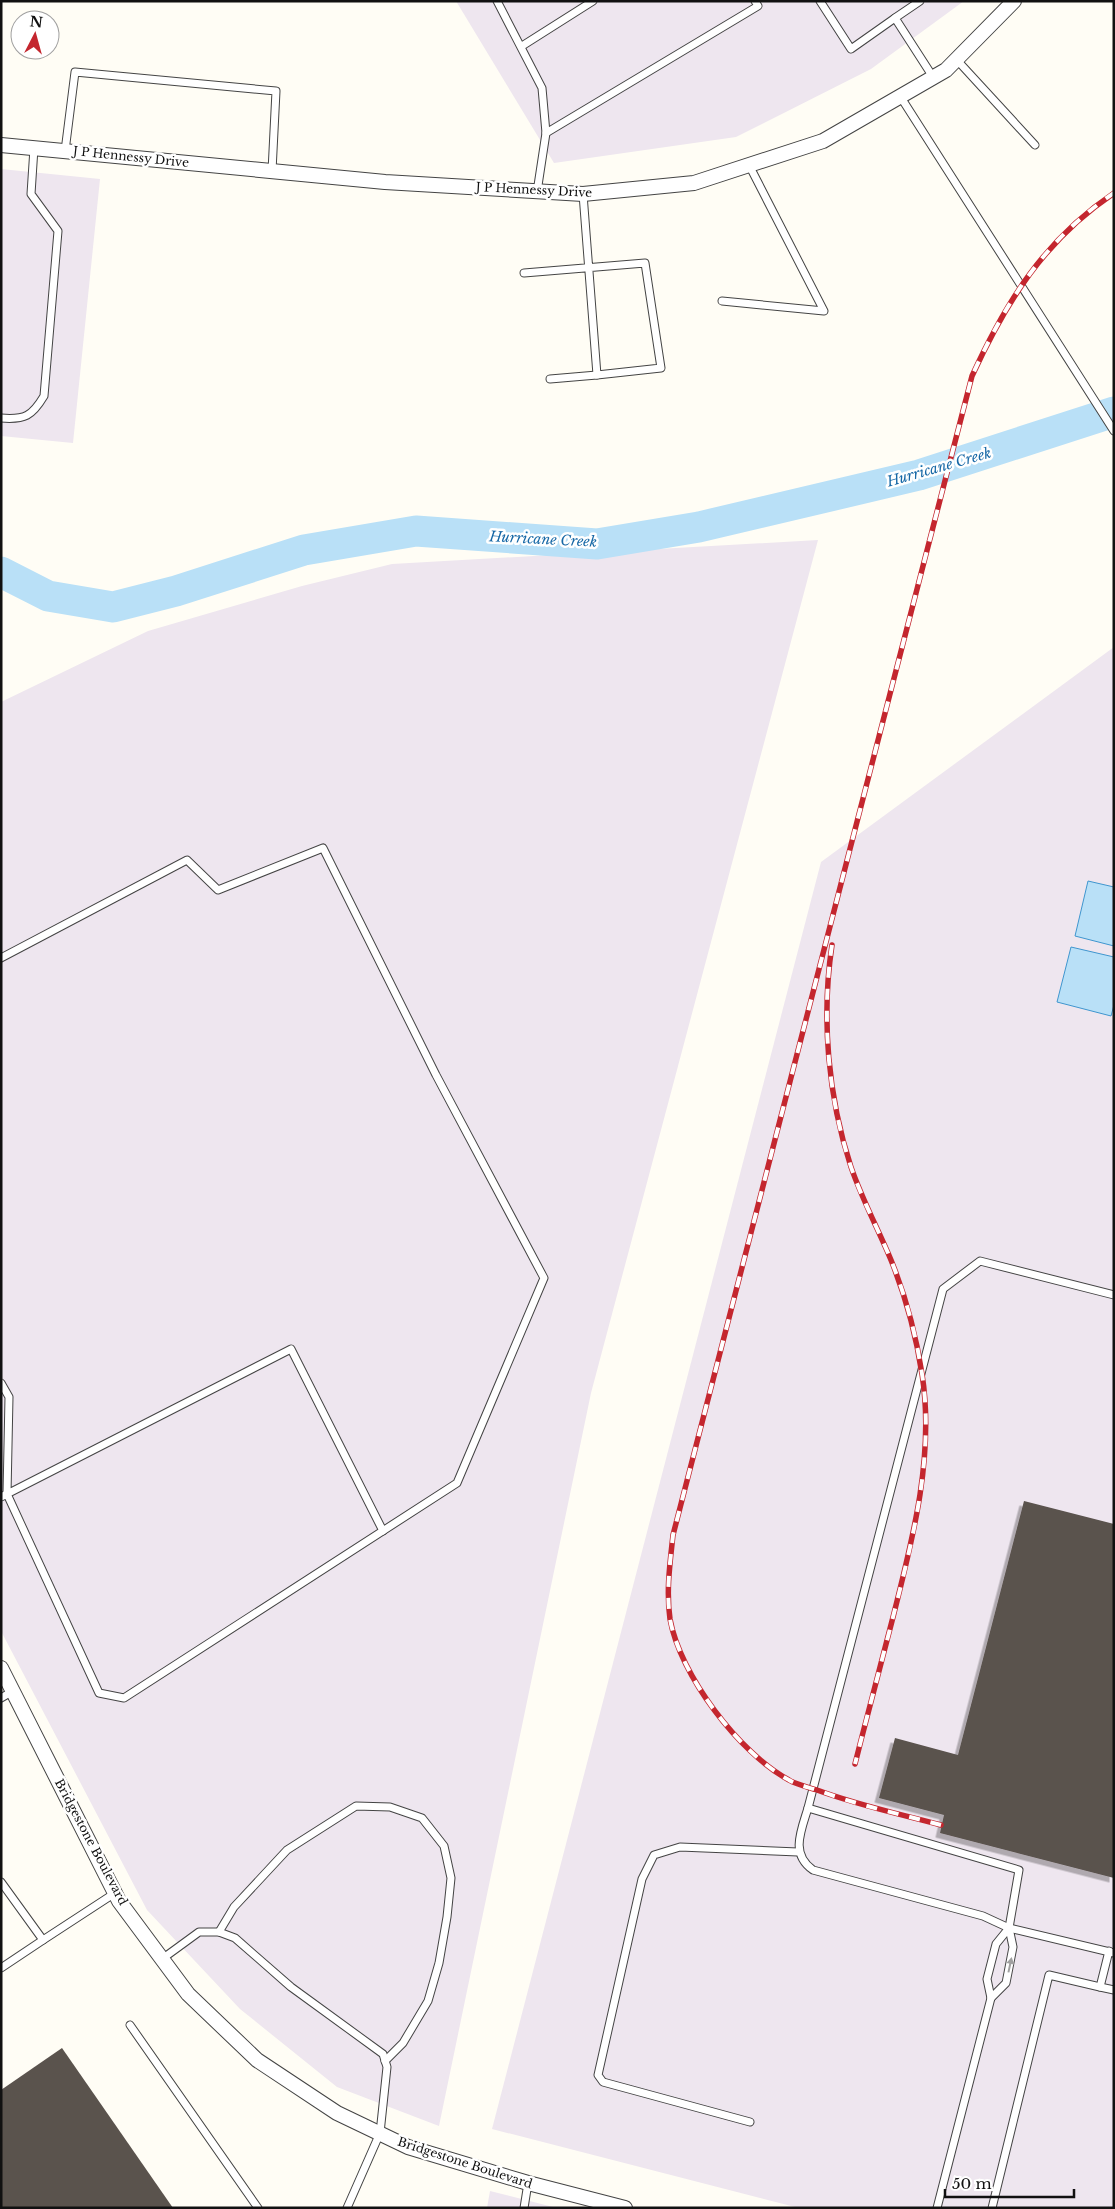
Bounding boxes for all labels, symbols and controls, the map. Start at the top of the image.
north arrow [10,10,60,60]
text: N [29,12,44,32]
street label: J P Hennessy Drive [70,143,190,170]
street label: J P Hennessy Drive [473,179,593,200]
water label: Hurricane Creek [884,443,993,491]
water label: Hurricane Creek [488,527,597,551]
street label: Bridgestone Boulevard [52,1776,131,1907]
one-way arrow [1006,1957,1014,1973]
street label: Bridgestone Boulevard [396,2134,534,2191]
scale bar [945,2166,1074,2198]
text: 50 m [952,2174,992,2193]

